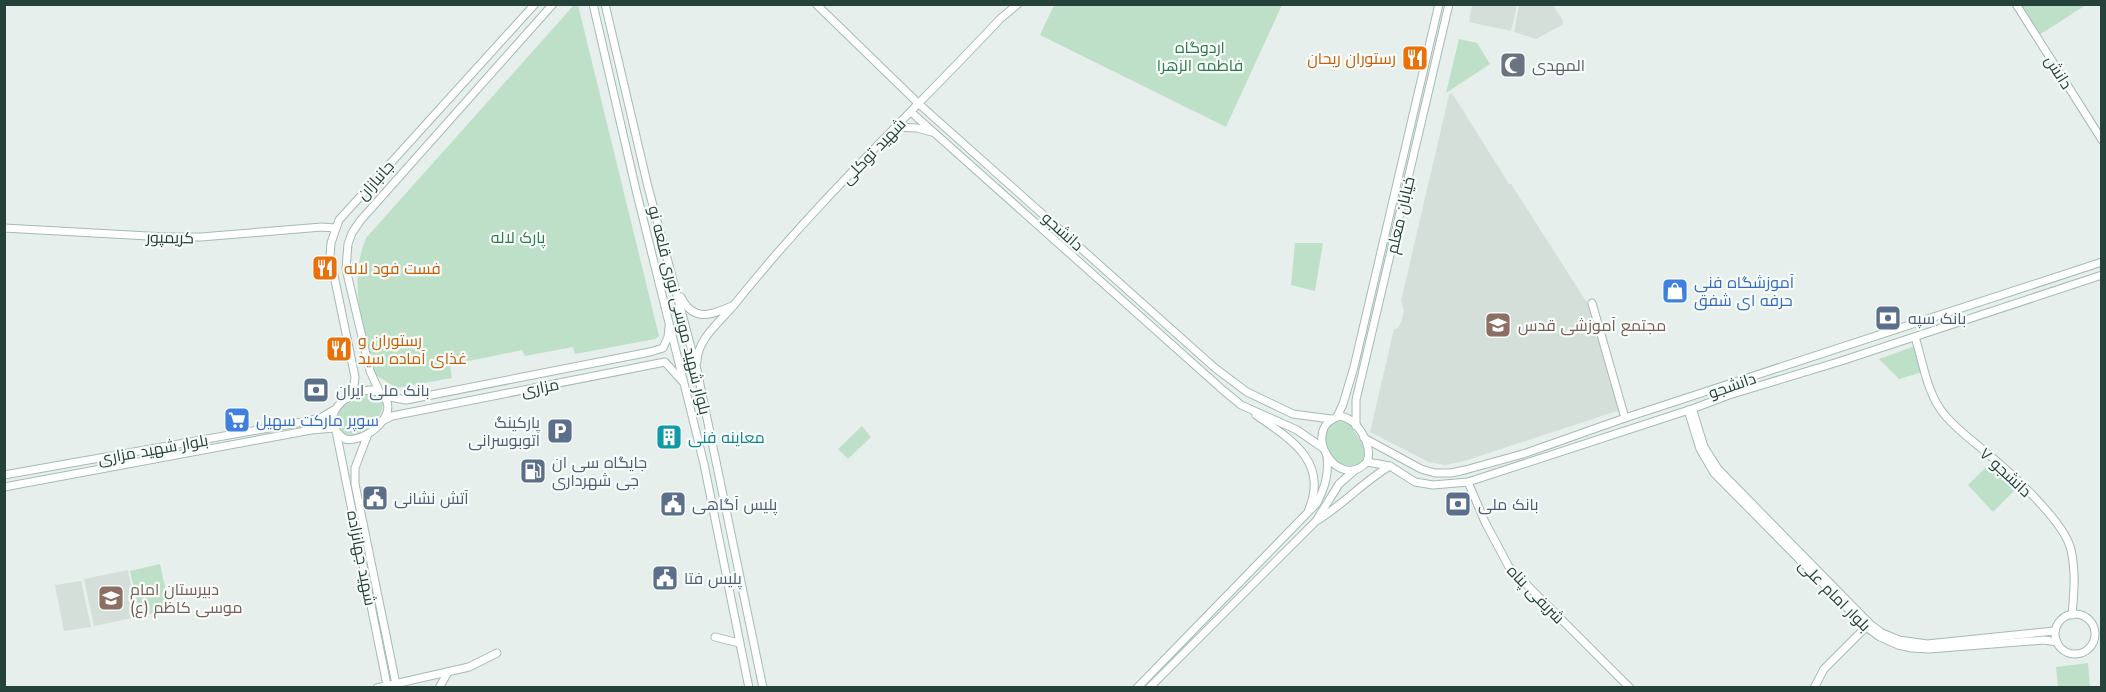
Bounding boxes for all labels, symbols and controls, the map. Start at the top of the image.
park label: اردوگاه فاطمه الزهرا [1157,36,1243,77]
restaurant icon: رستوران ریحان [1400,43,1430,73]
place label: رستوران ریحان [1307,47,1396,70]
mosque icon: المهدی [1498,50,1528,80]
street label: دانش [2039,51,2078,94]
place label: المهدی [1532,54,1585,77]
street label: شهید توکلی [836,113,911,190]
street label: جانبازان [351,155,399,205]
street label: خیابان معلم [1380,174,1421,256]
street label: بلوار شهید موسی نوری قلعه نو [642,203,717,417]
street label: دانشجو [1037,206,1089,256]
street label: کریمپور [145,226,194,249]
park label: پارک لاله [491,226,546,249]
restaurant icon: فست فود لاله [310,253,340,283]
place label: فست فود لاله [344,257,441,280]
place label: آموزشگاه فنی حرفه ای شفق [1694,271,1795,312]
shop icon: آموزشگاه فنی حرفه ای شفق [1660,276,1690,306]
bank icon: بانک سپه [1873,303,1903,333]
place label: بانک سپه [1908,307,1966,330]
school or university icon: مجتمع آموزشی قدس [1483,310,1513,340]
place label: مجتمع آموزشی قدس [1518,314,1666,337]
place label: رستوران و غذای آماده سید [358,329,467,370]
restaurant icon: رستوران و غذای آماده سید [324,334,354,364]
street label: دانشجو [1705,367,1759,404]
street label: مزاری [519,373,561,402]
bank icon: بانک ملی ایران [301,375,331,405]
place label: بانک ملی ایران [336,379,430,402]
supermarket icon: سوپر مارکت سهیل [222,405,252,435]
place label: سوپر مارکت سهیل [256,409,379,432]
place label: پارکینگ اتوبوسرانی [468,411,541,452]
parking icon: پارکینگ اتوبوسرانی [545,416,575,446]
building icon: معاینه فنی [654,422,684,452]
place label: معاینه فنی [688,426,765,449]
street label: بلوار شهید مزاری [96,428,210,471]
street label: دانشجو ۷ [1975,442,2037,503]
place label: جایگاه سی ان جی شهرداری [552,451,647,492]
fuel station icon: جایگاه سی ان جی شهرداری [518,456,548,486]
public building icon: آتش نشانی [360,483,390,513]
place label: آتش نشانی [394,487,469,510]
public building icon: پلیس آگاهی [658,489,688,519]
bank icon: بانک ملی [1443,489,1473,519]
place label: پلیس آگاهی [692,493,778,516]
place label: بانک ملی [1478,493,1538,516]
street label: شهید جهانزاده [341,509,382,608]
street label: بلوار امام علی [1793,554,1876,637]
street label: شریفی پناه [1502,560,1570,629]
public building icon: پلیس فتا [650,563,680,593]
place label: پلیس فتا [684,567,743,590]
place label: دبیرستان امام موسی کاظم (ع) [130,578,242,619]
school or university icon: دبیرستان امام موسی کاظم (ع) [96,583,126,613]

